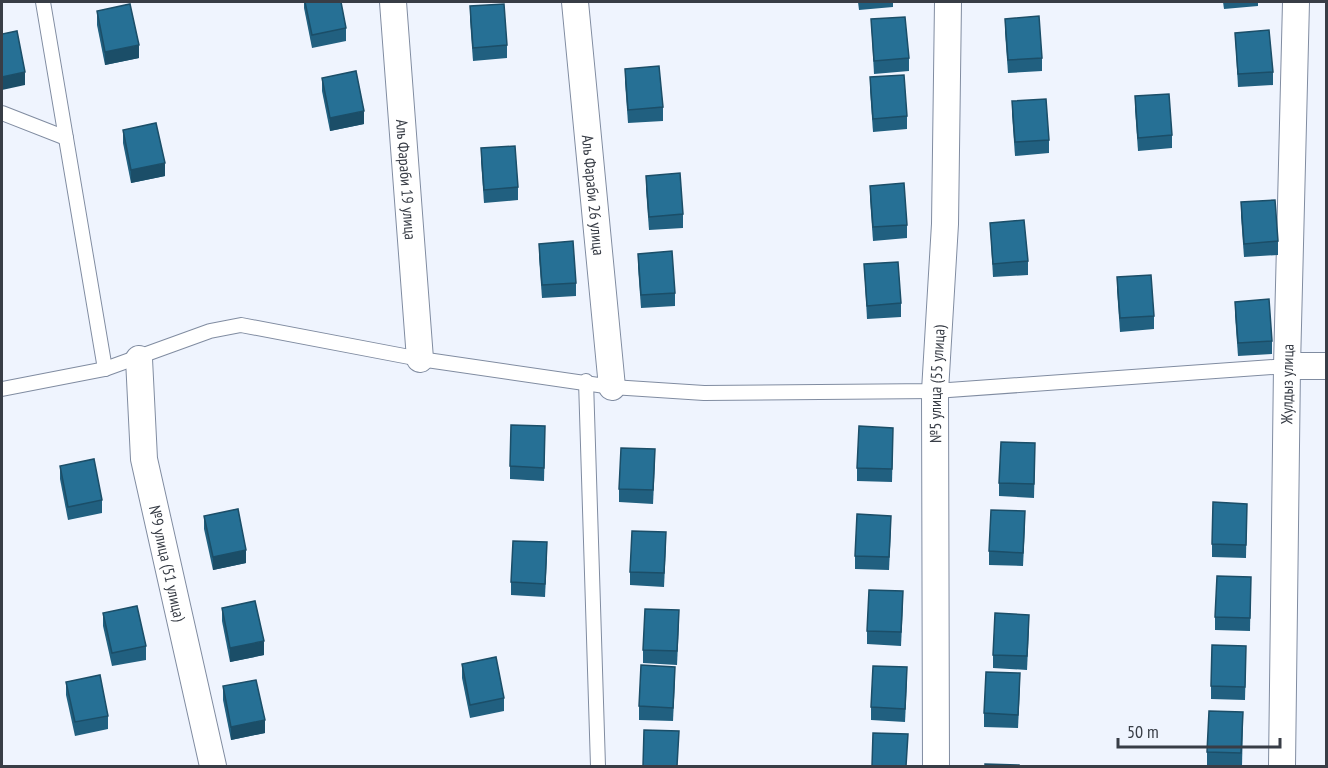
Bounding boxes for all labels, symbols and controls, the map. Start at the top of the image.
street label: Аль Фараби 19 улица [392,118,421,240]
street label: Аль Фараби 26 улица [578,134,609,256]
street label: №5 улица (55 улица) [925,324,949,443]
street label: Жулдыз улица [1276,344,1298,425]
street label: №9 улица (51 улица) [145,504,190,623]
scale bar [1118,711,1280,749]
text: 50 m [1127,720,1159,743]

